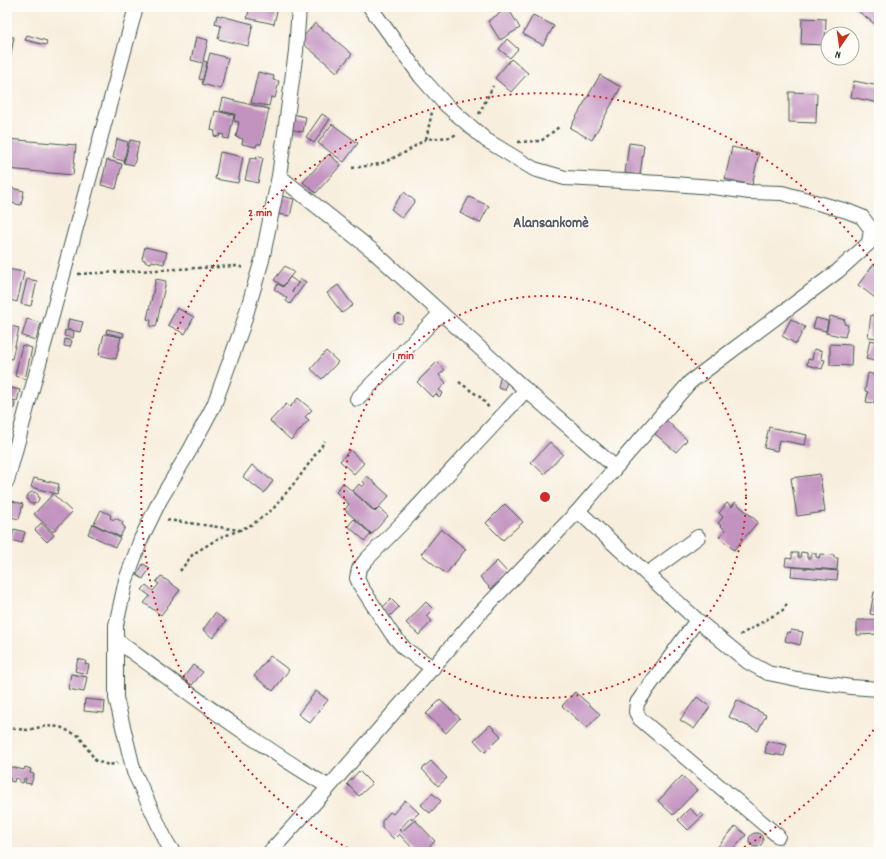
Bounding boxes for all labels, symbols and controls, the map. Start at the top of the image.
north arrow [820,26,860,66]
text: N [833,45,843,62]
text: 2 min [248,205,272,222]
district label: Alansankomè [513,213,589,235]
text: 1 min [392,348,414,365]
centre of rings [538,490,552,504]

